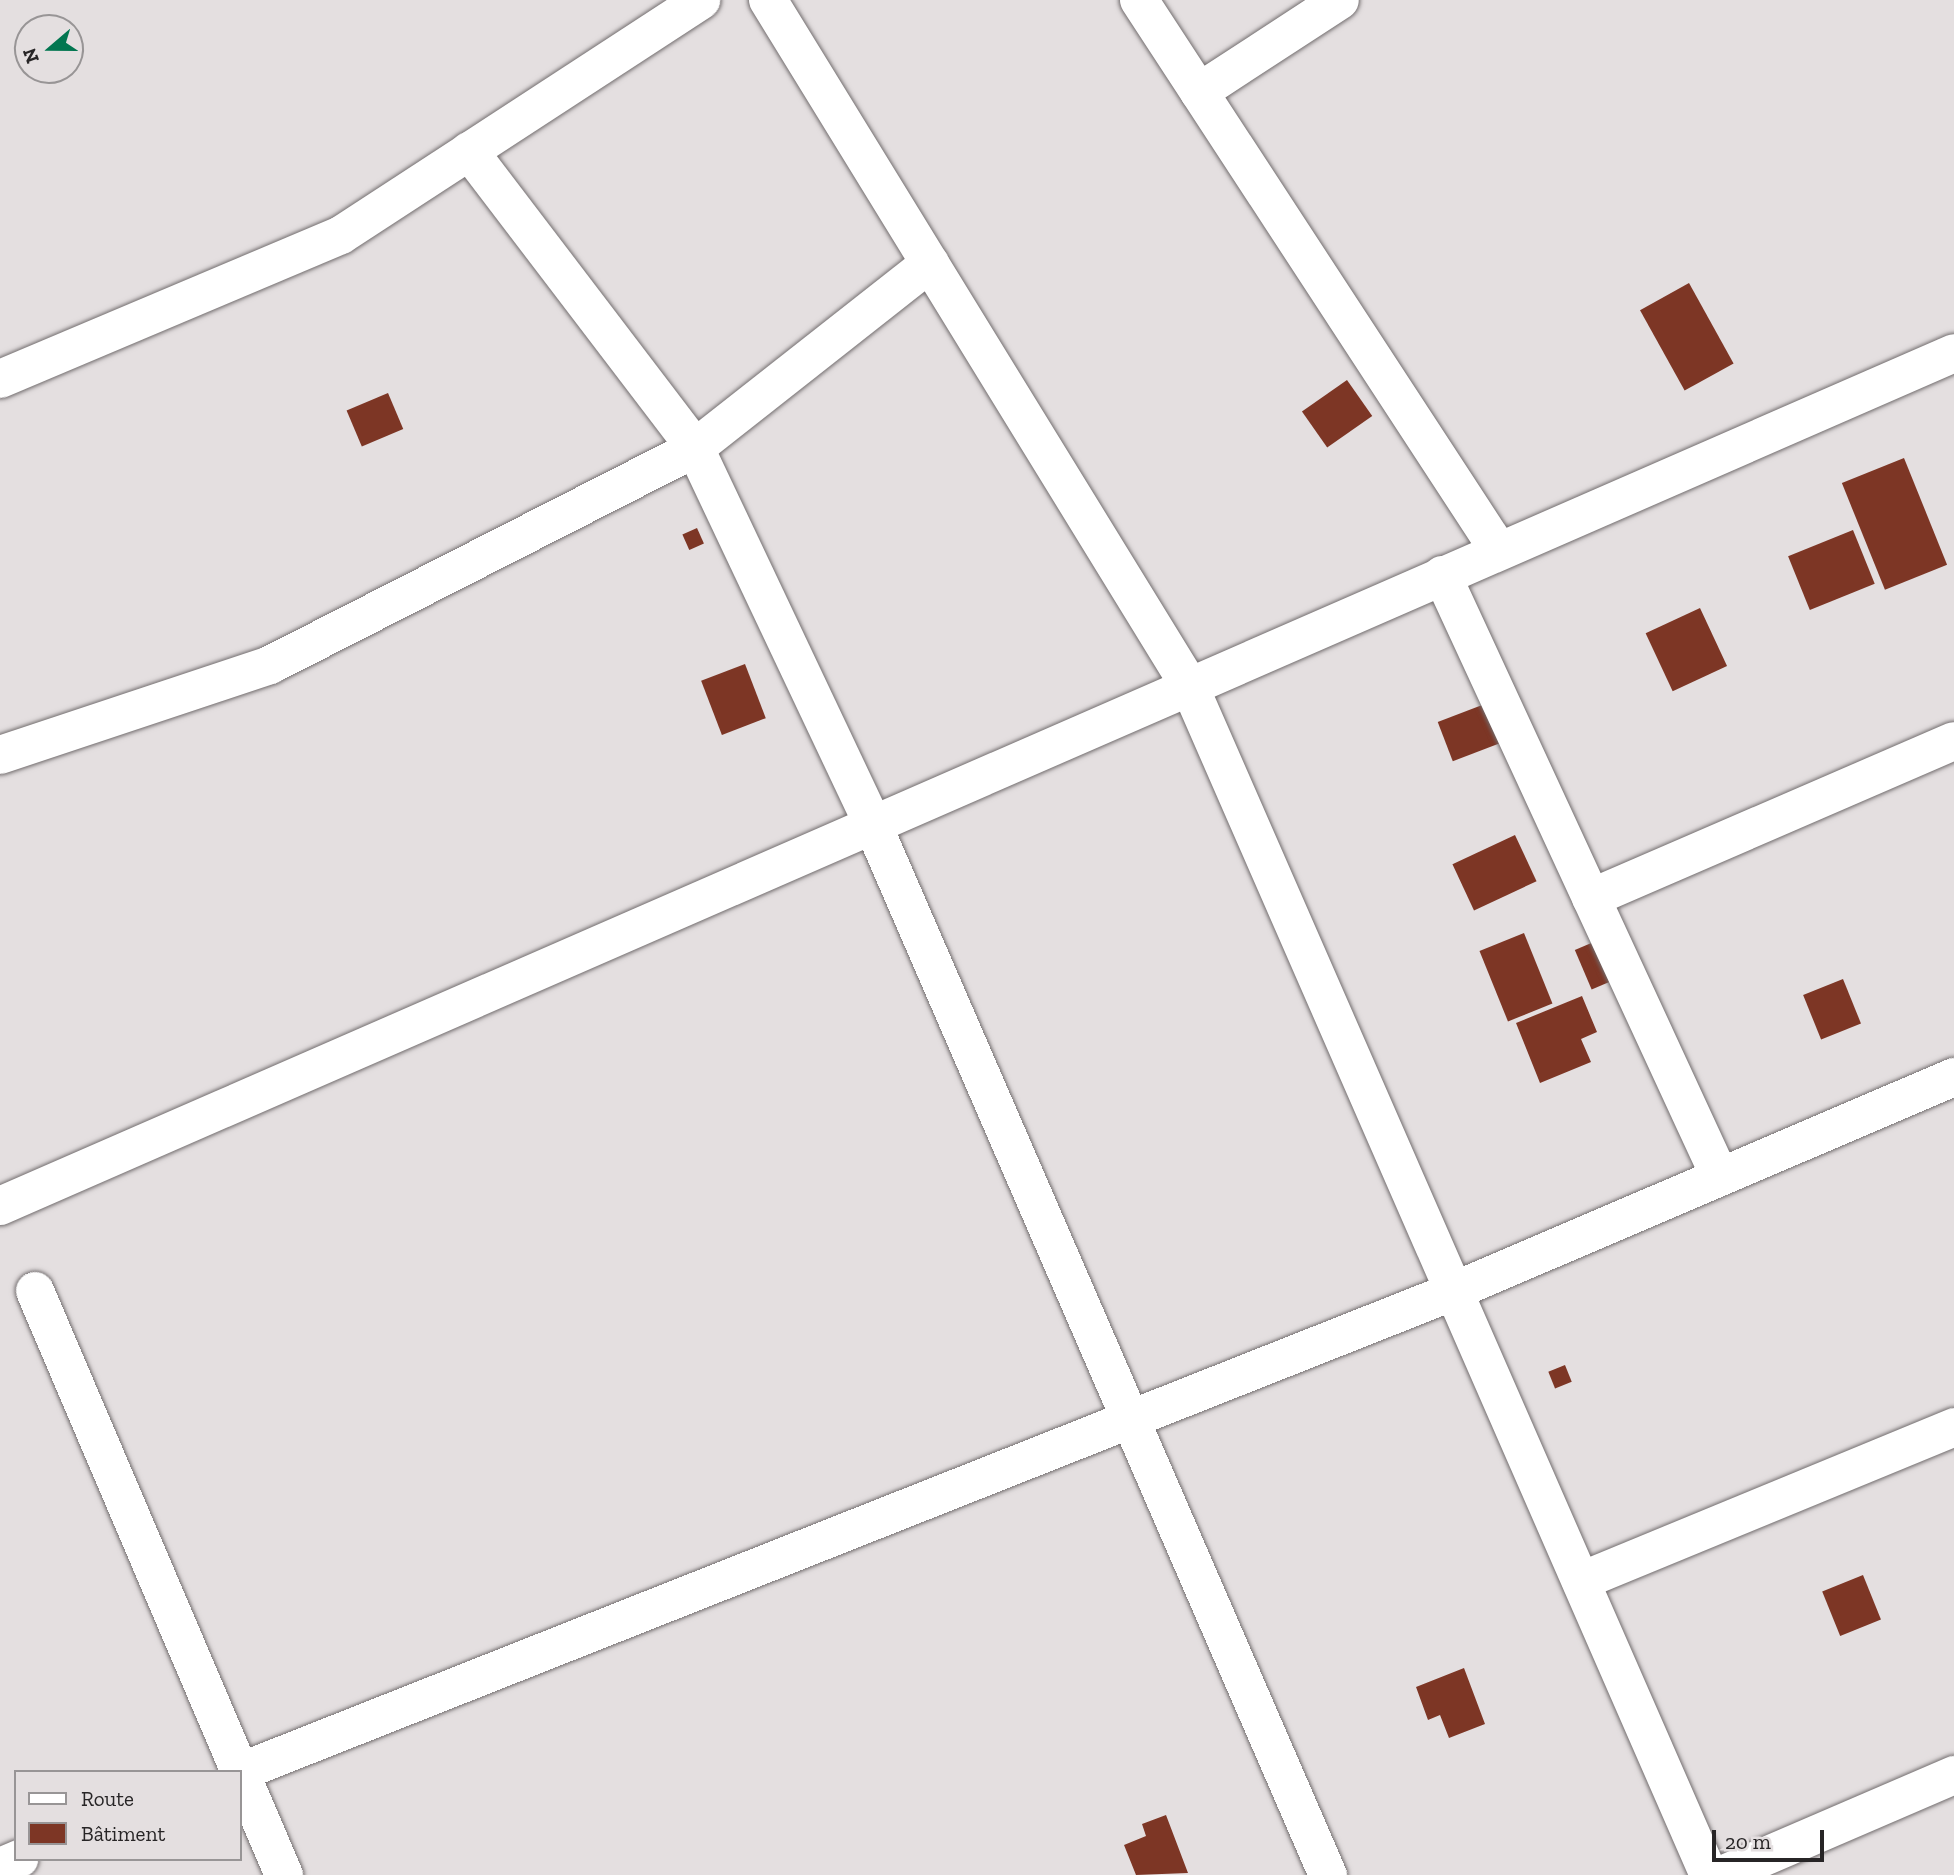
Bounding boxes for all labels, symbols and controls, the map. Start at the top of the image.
north arrow [14,14,84,84]
text: N [17,45,44,66]
legend [14,1770,242,1861]
text: Route [81,1786,134,1811]
scale bar [1716,1815,1828,1859]
text: Bâtiment [81,1821,165,1846]
text: 20 m [1725,1829,1771,1854]

